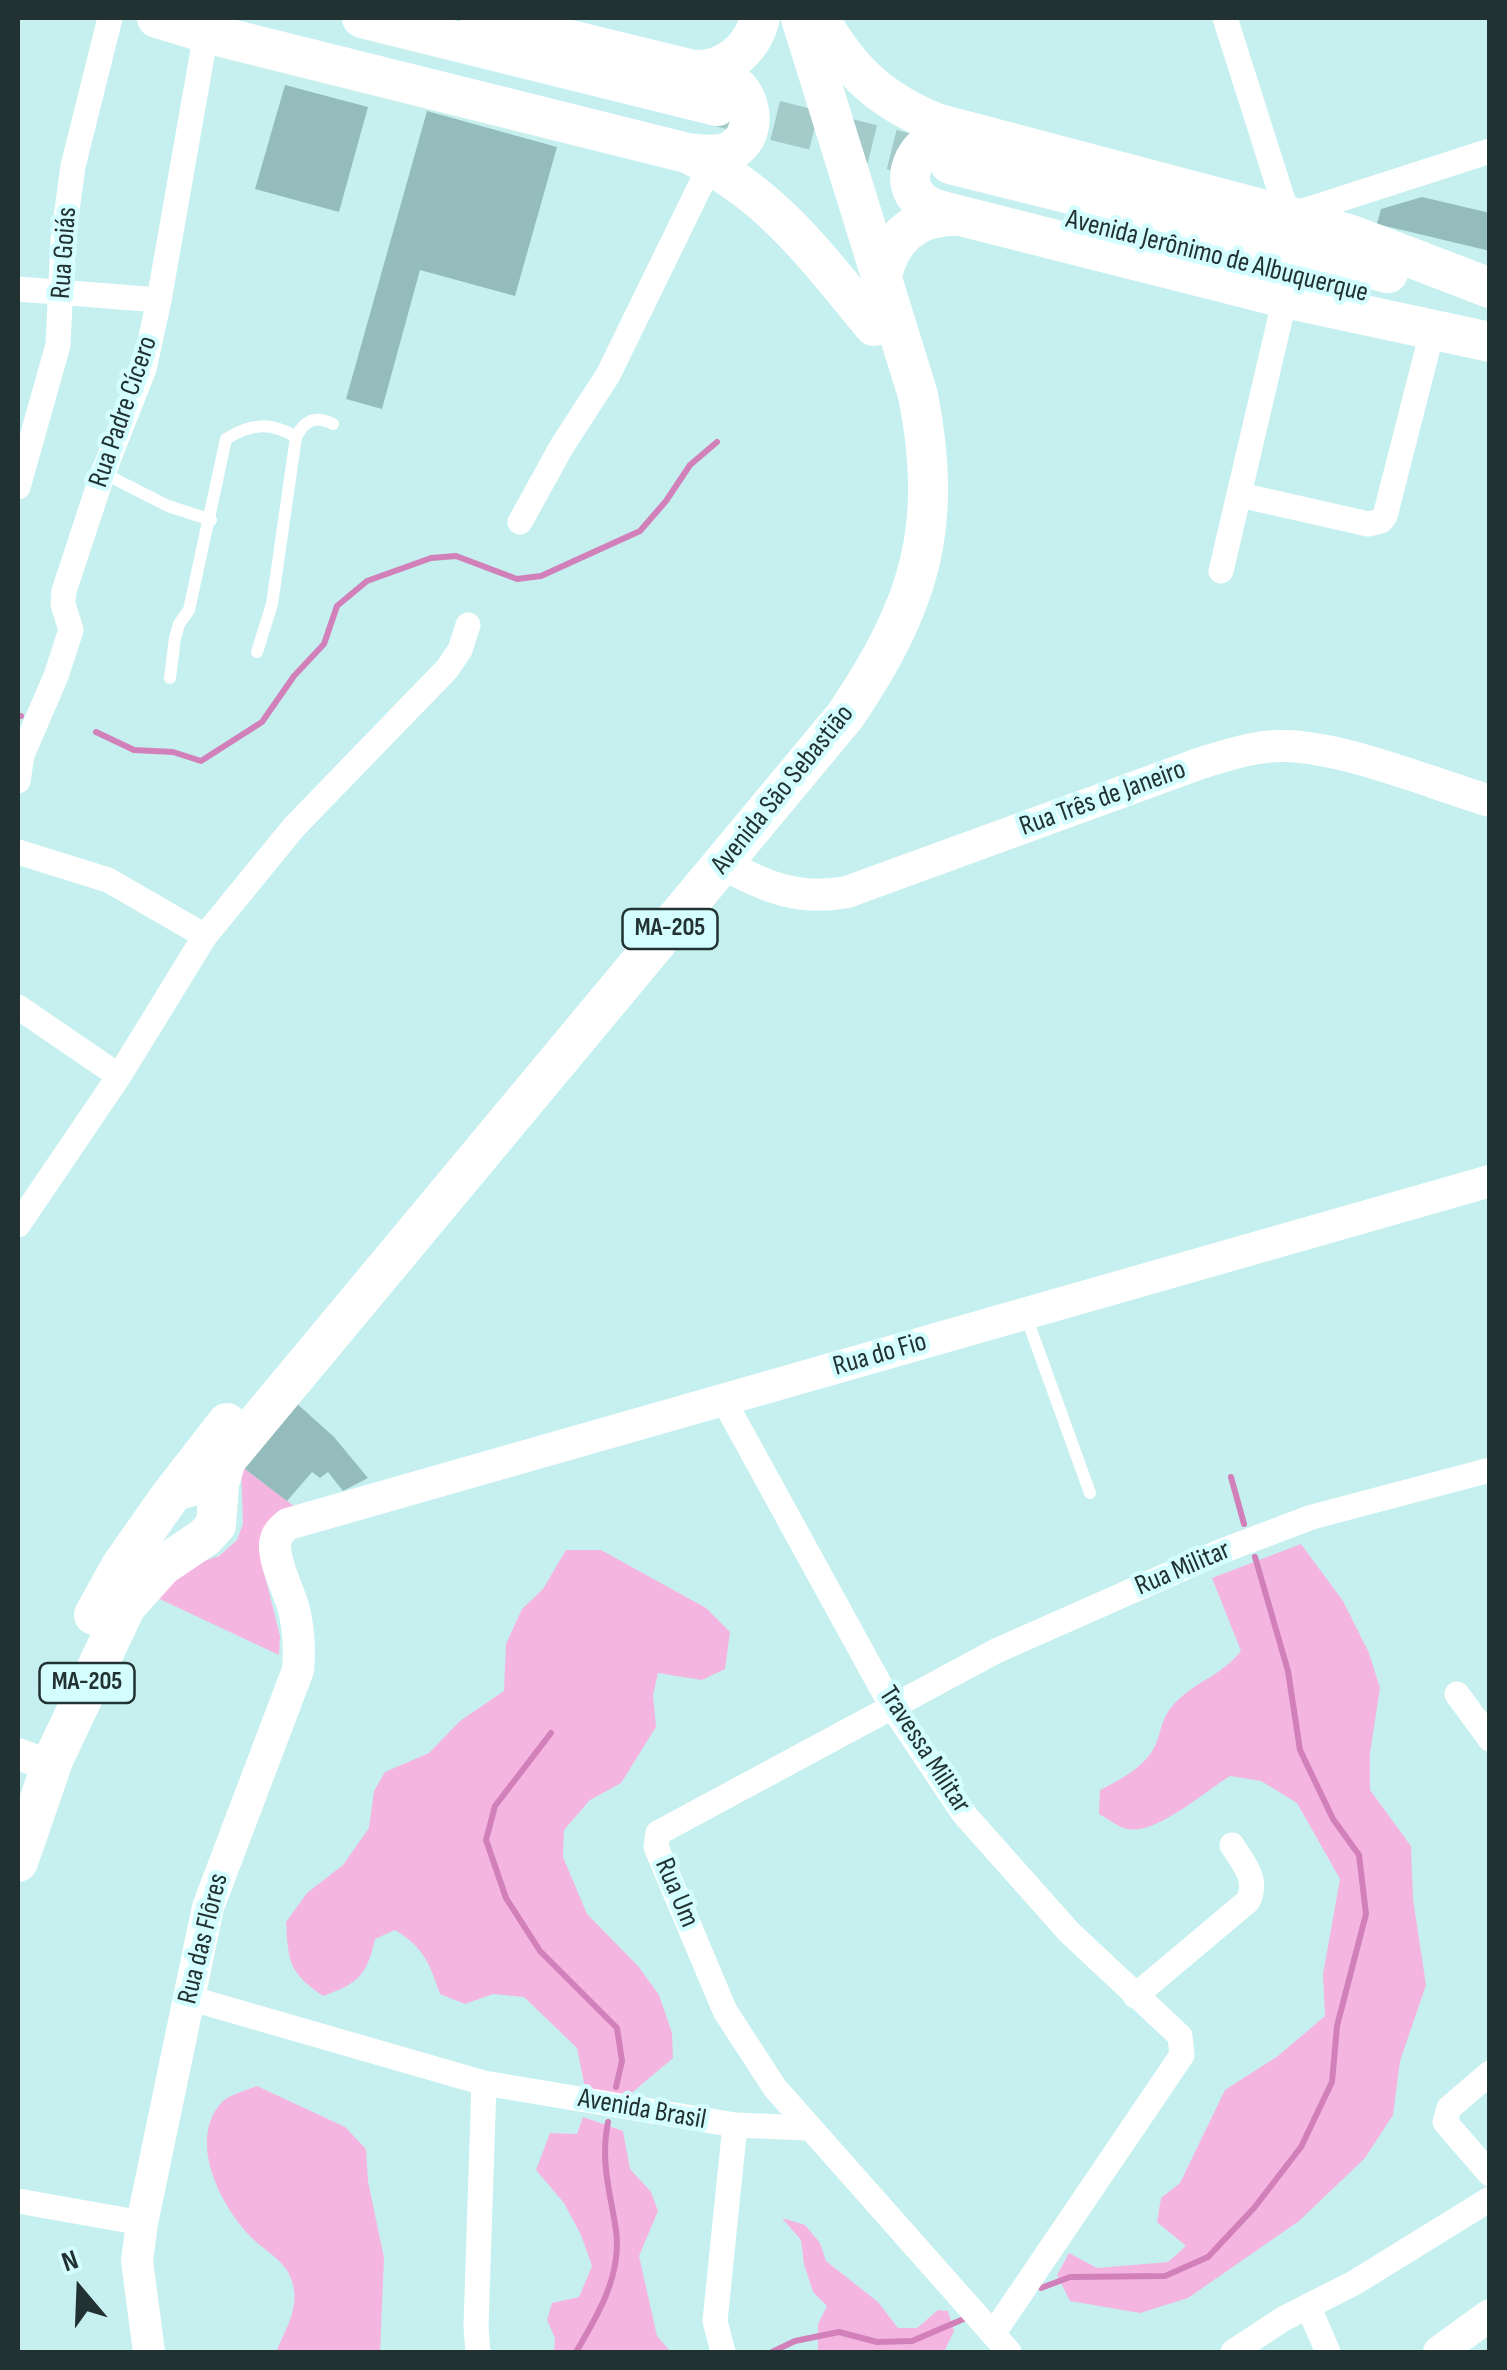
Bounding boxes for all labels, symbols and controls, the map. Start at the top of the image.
street label: Avenida Jerônimo de Albuquerque [1062,203,1372,311]
street label: Rua Goiás [45,206,85,300]
street label: Rua Padre Cícero [82,332,166,492]
street label: Avenida São Sebastião [704,699,862,881]
street label: Rua Três de Janeiro [1015,753,1191,845]
road number: MA-205 [622,909,718,949]
street label: Rua do Fio [829,1326,931,1384]
street label: Rua Militar [1130,1534,1236,1604]
road number: MA-205 [39,1663,134,1703]
street label: Travessa Militar [871,1680,977,1820]
street label: Rua Um [647,1853,705,1933]
street label: Rua das Flôres [172,1870,236,2008]
street label: Avenida Brasil [576,2082,708,2138]
north arrow [30,2240,130,2340]
text: N [58,2243,83,2279]

